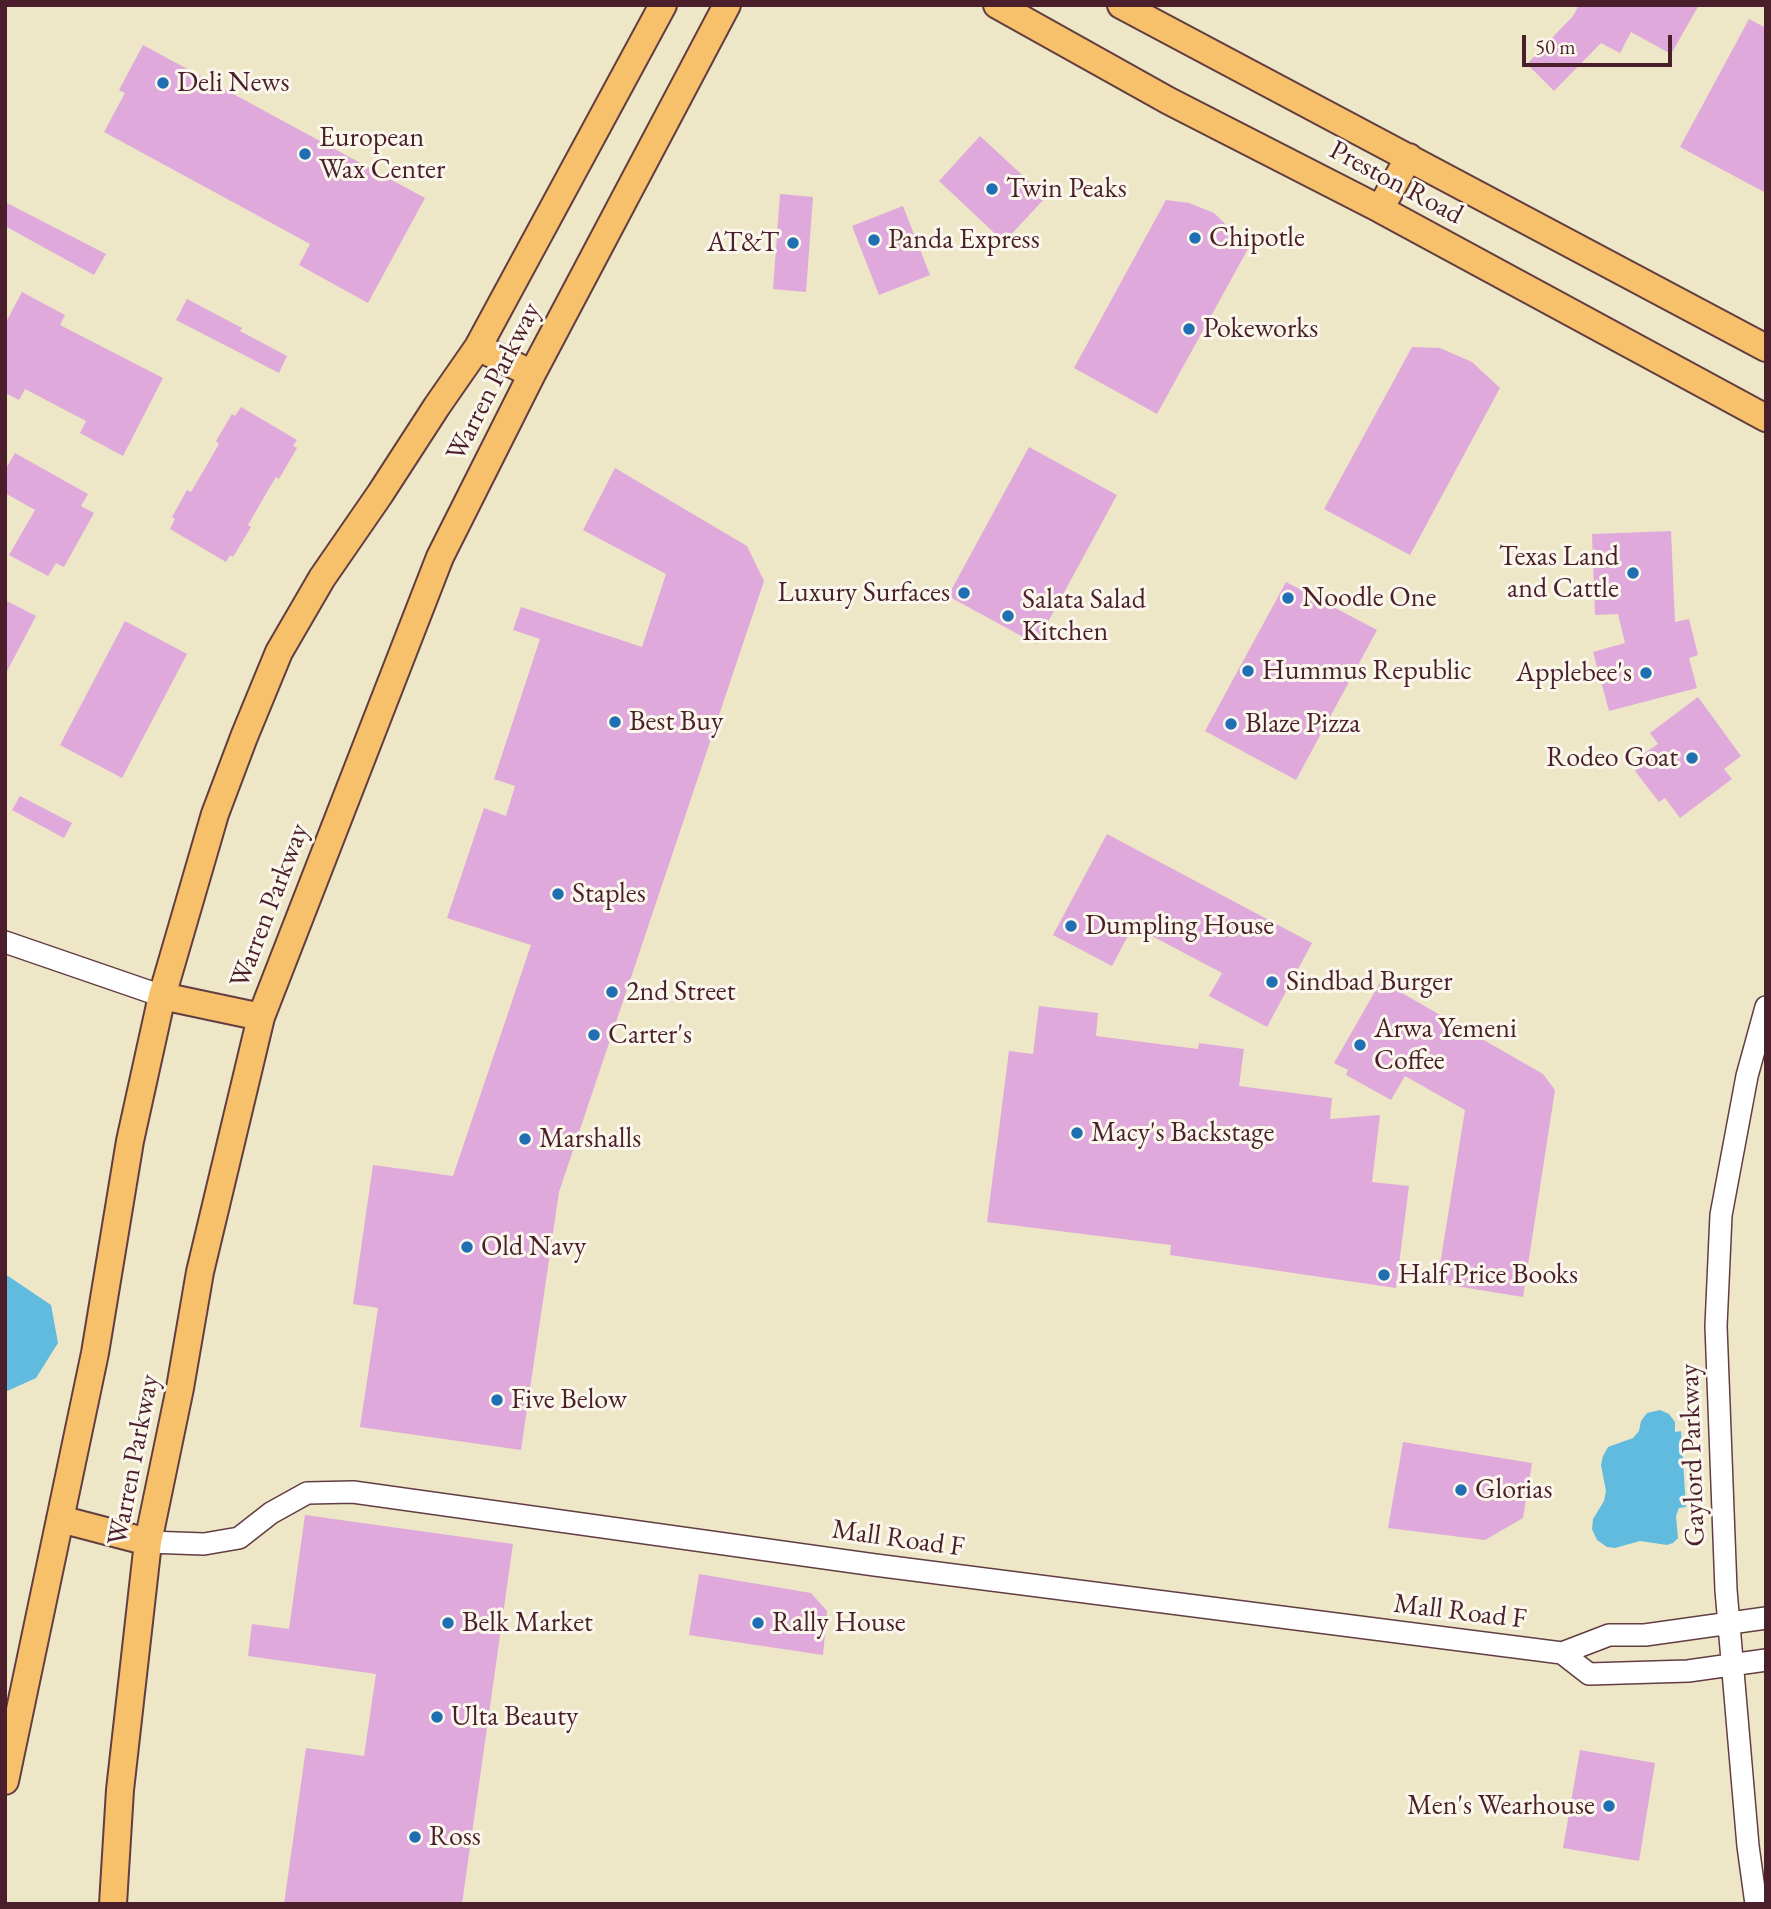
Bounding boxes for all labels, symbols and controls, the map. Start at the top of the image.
scale bar [1526,21,1676,65]
text: 50 m [1535,33,1576,60]
place label: Deli News [177,66,290,100]
marker: Deli News [155,75,171,91]
place label: European Wax Center [319,121,445,187]
street label: Preston Road [1323,134,1469,232]
marker: European Wax Center [297,146,313,162]
place label: Twin Peaks [1006,172,1127,206]
marker: Twin Peaks [984,181,1000,197]
place label: Chipotle [1209,221,1305,255]
place label: Panda Express [888,223,1040,257]
place label: AT&T [707,226,779,260]
marker: Chipotle [1187,230,1203,246]
marker: Panda Express [866,232,882,248]
marker: AT&T [785,235,801,251]
street label: Warren Parkway [440,297,548,467]
place label: Pokeworks [1203,312,1318,346]
marker: Pokeworks [1181,321,1197,337]
place label: Texas Land and Cattle [1499,540,1619,606]
marker: Texas Land and Cattle [1625,565,1641,581]
place label: Luxury Surfaces [778,576,950,610]
place label: Noodle One [1302,581,1436,615]
place label: Salata Salad Kitchen [1022,583,1146,649]
marker: Luxury Surfaces [956,585,972,601]
marker: Noodle One [1280,590,1296,606]
marker: Salata Salad Kitchen [1000,608,1016,624]
place label: Hummus Republic [1262,654,1472,688]
place label: Applebee's [1516,656,1632,690]
marker: Hummus Republic [1240,663,1256,679]
marker: Applebee's [1638,665,1654,681]
place label: Best Buy [629,705,723,739]
place label: Blaze Pizza [1245,707,1360,741]
marker: Best Buy [607,714,623,730]
marker: Blaze Pizza [1223,716,1239,732]
place label: Rodeo Goat [1546,741,1678,775]
marker: Rodeo Goat [1684,750,1700,766]
street label: Warren Parkway [223,819,317,993]
place label: Staples [572,877,646,911]
marker: Staples [550,886,566,902]
place label: Dumpling House [1085,909,1274,943]
marker: Dumpling House [1063,918,1079,934]
place label: Sindbad Burger [1286,965,1453,999]
marker: Sindbad Burger [1264,974,1280,990]
place label: 2nd Street [626,975,736,1009]
marker: 2nd Street [604,984,620,1000]
place label: Arwa Yemeni Coffee [1374,1012,1517,1078]
place label: Carter's [608,1018,692,1052]
marker: Carter's [586,1027,602,1043]
marker: Arwa Yemeni Coffee [1352,1037,1368,1053]
place label: Macy's Backstage [1091,1116,1274,1150]
place label: Marshalls [539,1122,641,1156]
marker: Macy's Backstage [1069,1125,1085,1141]
marker: Marshalls [517,1131,533,1147]
place label: Old Navy [481,1230,586,1264]
marker: Old Navy [459,1239,475,1255]
place label: Half Price Books [1398,1258,1578,1292]
marker: Half Price Books [1376,1267,1392,1283]
street label: Gaylord Parkway [1673,1363,1713,1547]
street label: Warren Parkway [101,1372,167,1548]
place label: Five Below [511,1383,627,1417]
marker: Five Below [489,1392,505,1408]
place label: Glorias [1475,1473,1552,1507]
marker: Glorias [1453,1482,1469,1498]
street label: Mall Road F [830,1513,966,1565]
street label: Mall Road F [1392,1587,1528,1637]
place label: Belk Market [462,1606,593,1640]
place label: Rally House [772,1606,906,1640]
marker: Belk Market [440,1615,456,1631]
marker: Rally House [750,1615,766,1631]
place label: Ulta Beauty [451,1700,578,1734]
marker: Ulta Beauty [429,1709,445,1725]
place label: Men's Wearhouse [1407,1789,1595,1823]
marker: Men's Wearhouse [1601,1798,1617,1814]
place label: Ross [429,1820,481,1854]
marker: Ross [407,1829,423,1845]

